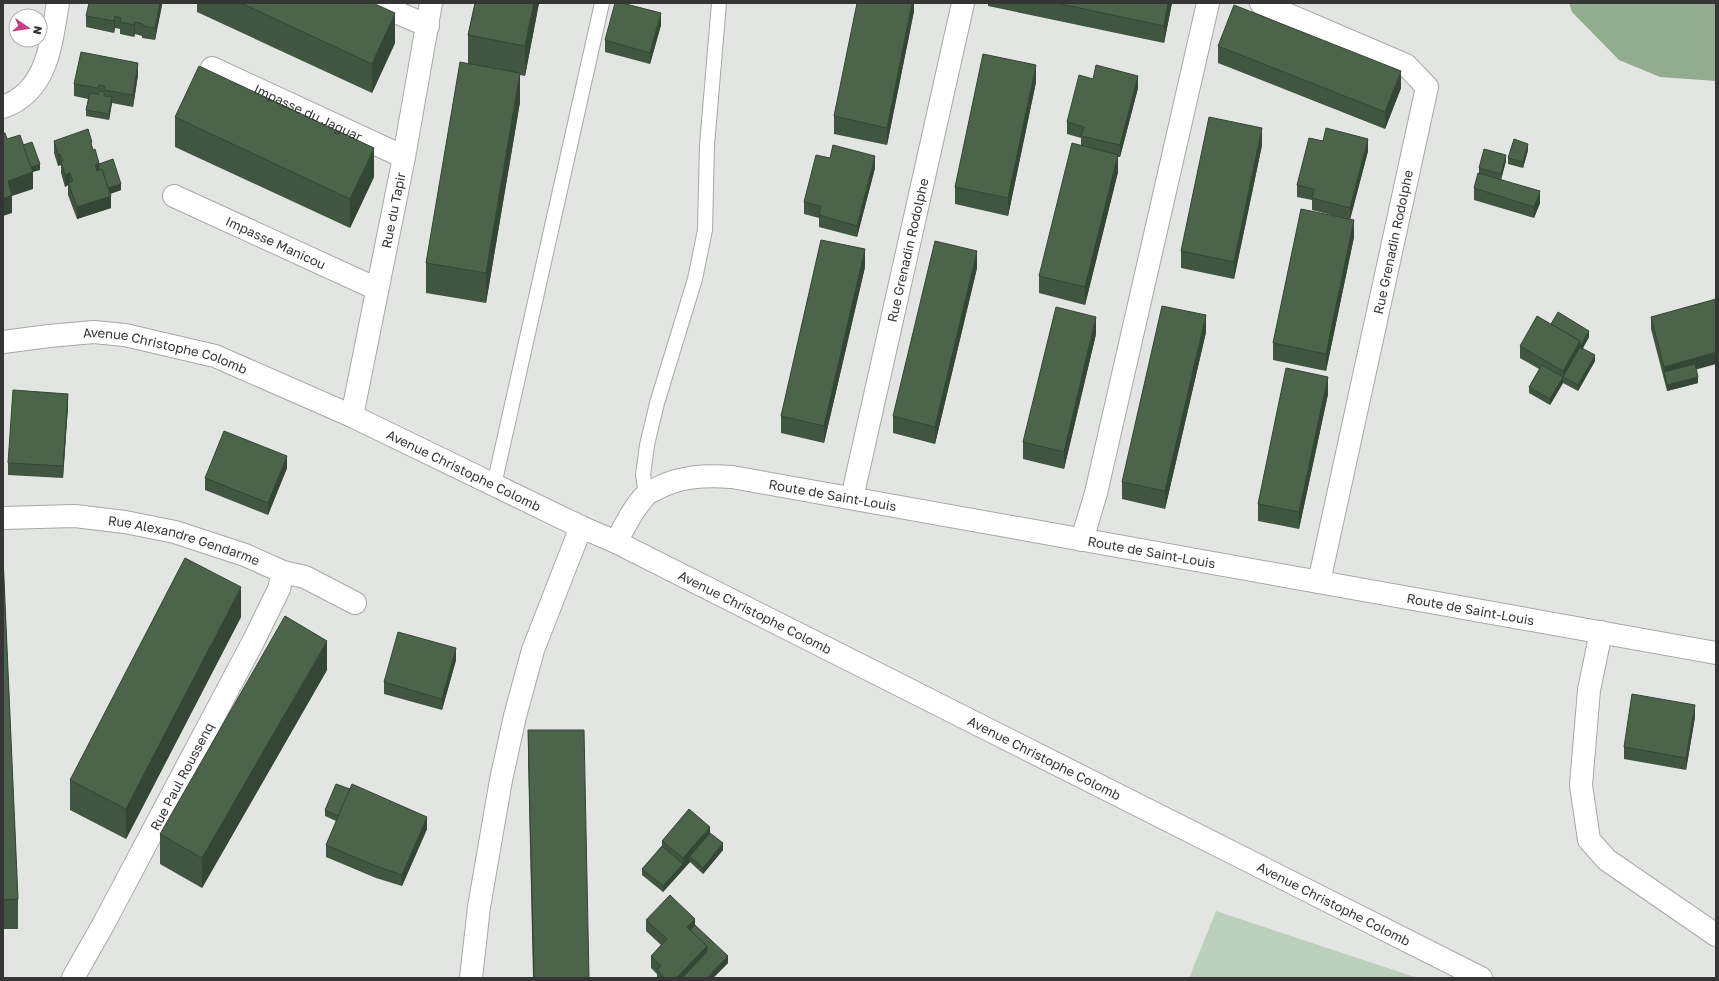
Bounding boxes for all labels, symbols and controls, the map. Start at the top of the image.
north arrow [8,8,48,48]
text: N [31,25,46,36]
street label: Impasse du Jaguar [251,81,365,145]
street label: Rue Grenadin Rodolphe [1370,168,1416,316]
street label: Rue du Tapir [378,171,409,250]
street label: Rue Grenadin Rodolphe [884,177,931,324]
street label: Impasse Manicou [223,213,328,272]
street label: Avenue Christophe Colomb [82,324,250,377]
street label: Avenue Christophe Colomb [384,426,544,514]
street label: Route de Saint-Louis [768,476,898,514]
street label: Rue Alexandre Gendarme [107,512,263,569]
street label: Route de Saint-Louis [1086,533,1217,571]
street label: Avenue Christophe Colomb [676,567,834,657]
street label: Route de Saint-Louis [1405,590,1536,628]
street label: Avenue Christophe Colomb [965,713,1124,803]
street label: Rue Paul Roussenq [147,720,217,833]
street label: Avenue Christophe Colomb [1255,859,1413,949]

